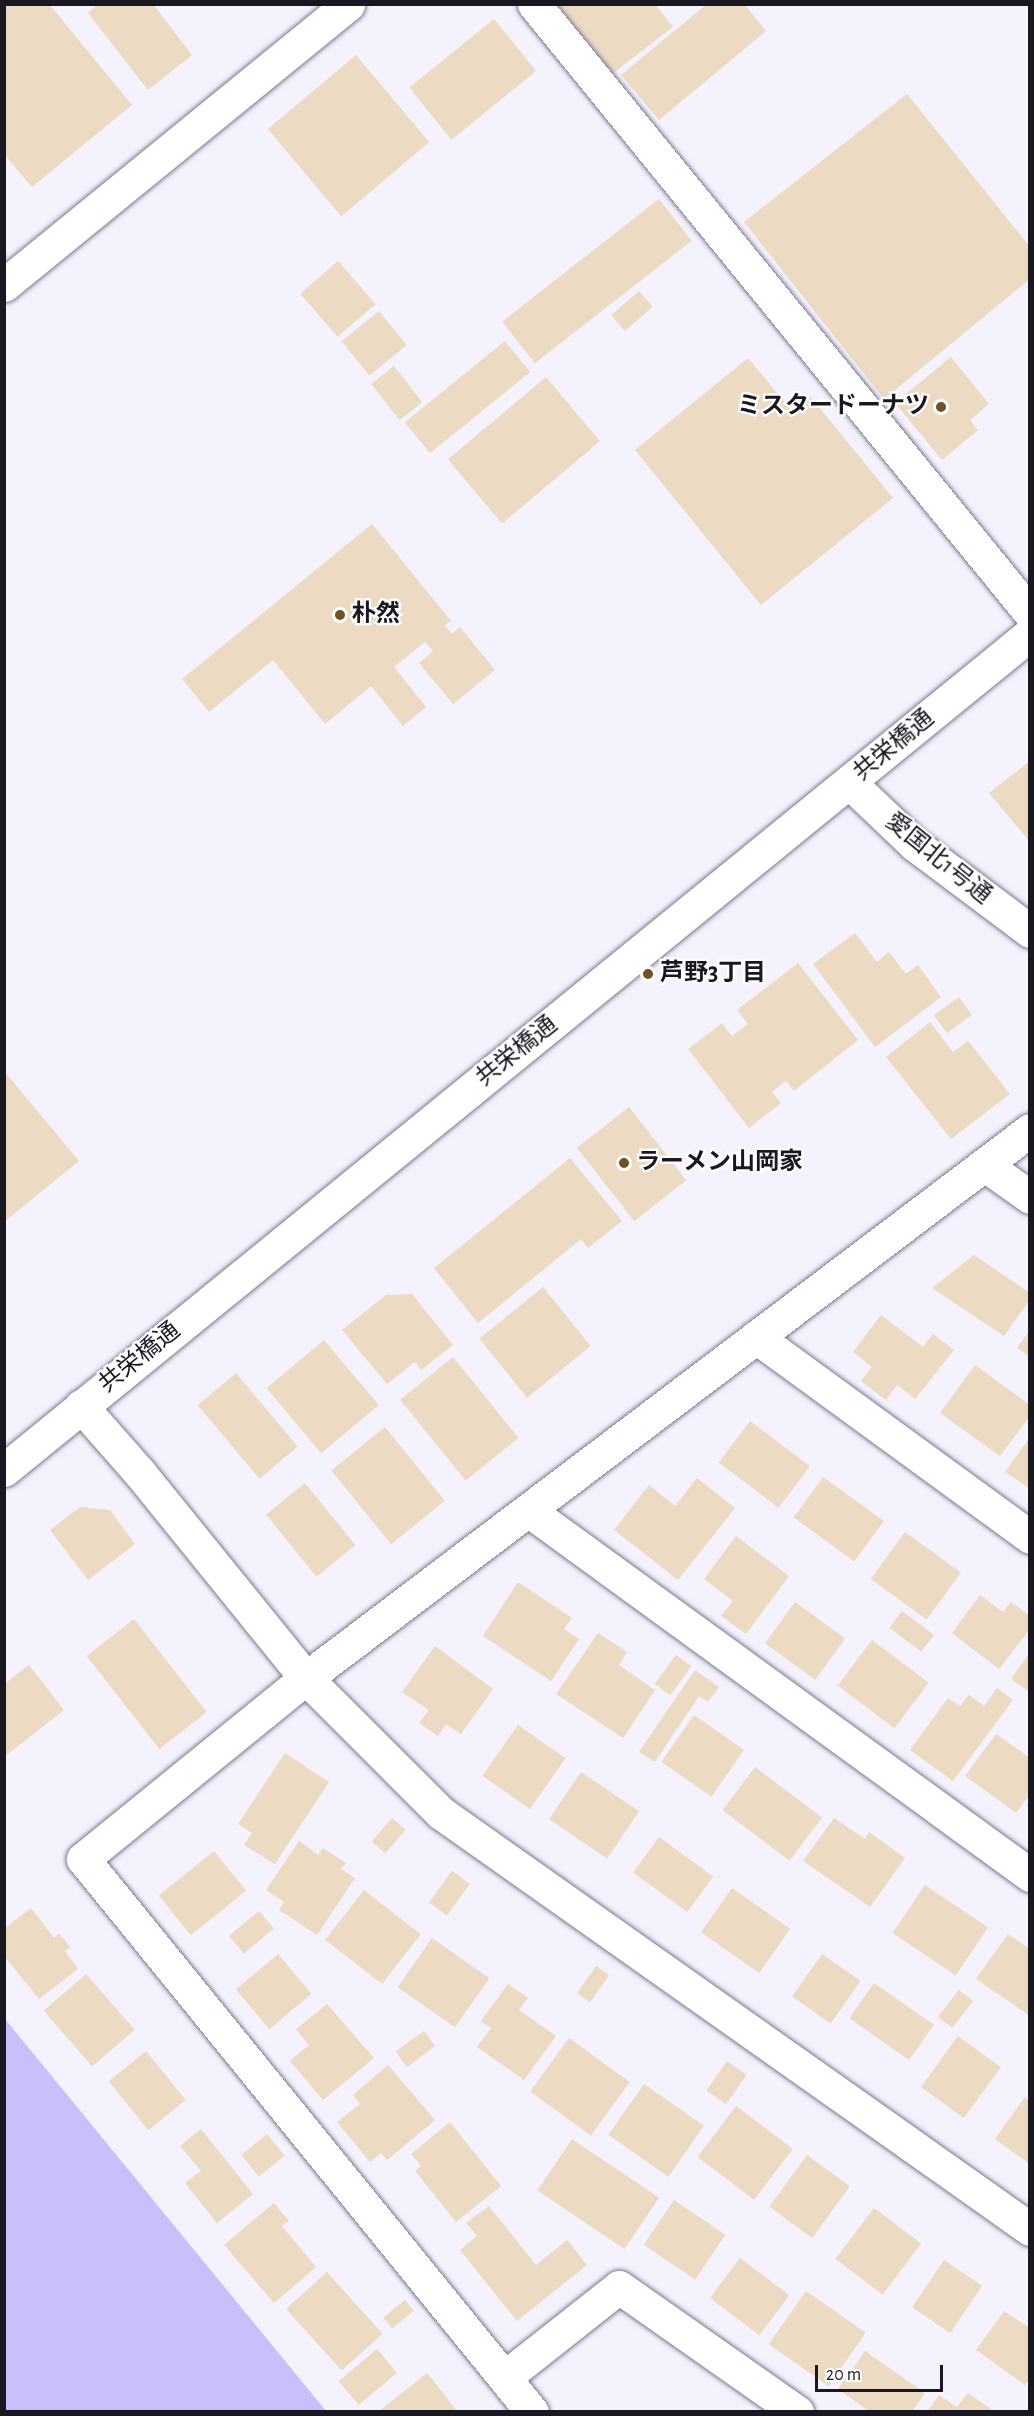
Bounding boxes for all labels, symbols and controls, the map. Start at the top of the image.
place label: ミスタードーナツ [737,393,929,421]
marker: ミスタードーナツ [934,400,948,414]
place label: 朴然 [352,601,400,629]
marker: 朴然 [333,608,347,622]
street label: 共栄橋通 [848,704,940,788]
street label: 愛国北1号通 [879,807,997,911]
place label: 芦野3丁目 [660,960,766,988]
marker: 芦野3丁目 [641,967,655,981]
street label: 共栄橋通 [471,1011,563,1093]
place label: ラーメン山岡家 [636,1149,804,1177]
marker: ラーメン山岡家 [617,1156,631,1170]
street label: 共栄橋通 [94,1317,186,1399]
scale bar [818,2353,946,2391]
text: 20 m [826,2366,861,2384]

